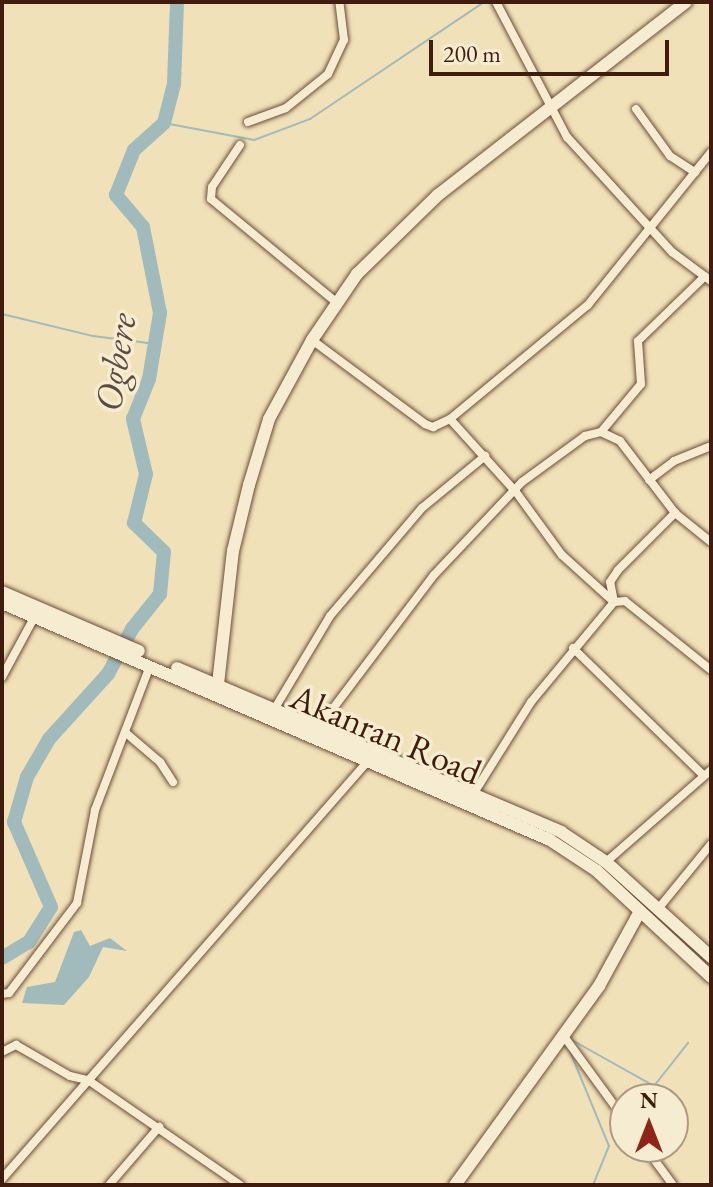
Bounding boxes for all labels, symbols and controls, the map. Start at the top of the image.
scale bar [433,24,673,74]
text: 200 m [443,38,501,69]
water label: Ogbere [85,310,145,414]
street label: Akanran Road [284,674,488,794]
north arrow [609,1083,689,1163]
text: N [640,1086,658,1115]

